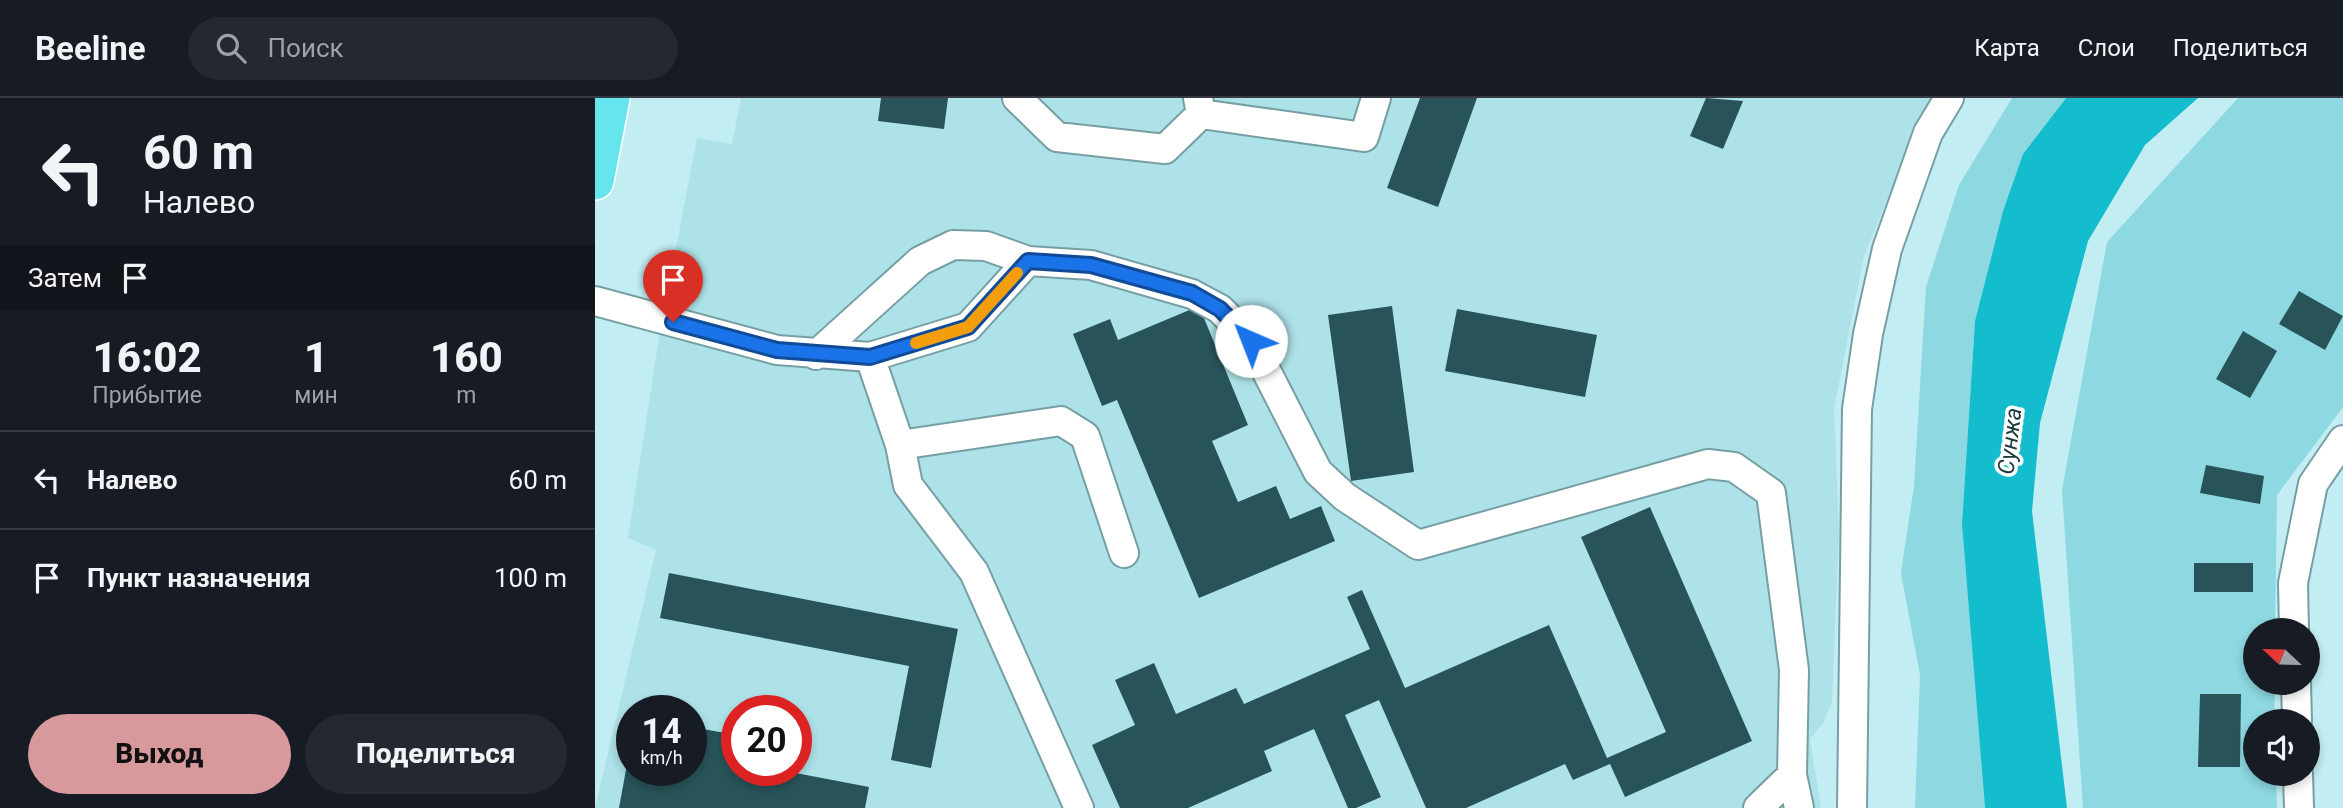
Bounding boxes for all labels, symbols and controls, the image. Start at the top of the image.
search box [188,17,678,80]
text: Beeline [35,29,146,68]
icon: search [212,29,250,67]
text: Поиск [268,33,344,63]
text: Карта [1974,34,2040,62]
text: Слои [2078,34,2135,62]
text: Поделиться [2173,34,2308,62]
text: 60 m [143,124,254,181]
icon: left [28,126,119,217]
text: Налево [143,183,255,221]
pin [643,250,703,322]
icon: arrive [116,259,154,297]
icon: arrive [654,261,692,299]
text: Затем [28,263,102,293]
position arrow [1214,304,1288,378]
text: 16:02 [93,333,202,382]
text: 1 [304,333,328,382]
text: 160 [430,333,503,382]
text: Прибытие [92,382,202,409]
text: мин [294,382,338,409]
text: m [456,382,477,409]
water label: Сунжа [1993,406,2027,476]
icon: left [28,461,66,499]
text: Налево [87,465,177,495]
text: 60 m [509,465,567,495]
icon: arrive [28,559,66,597]
text: Пункт назначения [87,563,311,593]
text: 100 m [494,563,567,593]
north arrow [2243,618,2321,695]
map controls [2243,618,2320,786]
speed limit sign: 20 [721,695,812,786]
button: sound [2243,709,2320,786]
text: 14 [641,711,682,752]
button: Выход [28,714,291,794]
button: Поделиться [305,714,567,794]
text: km/h [640,747,683,768]

